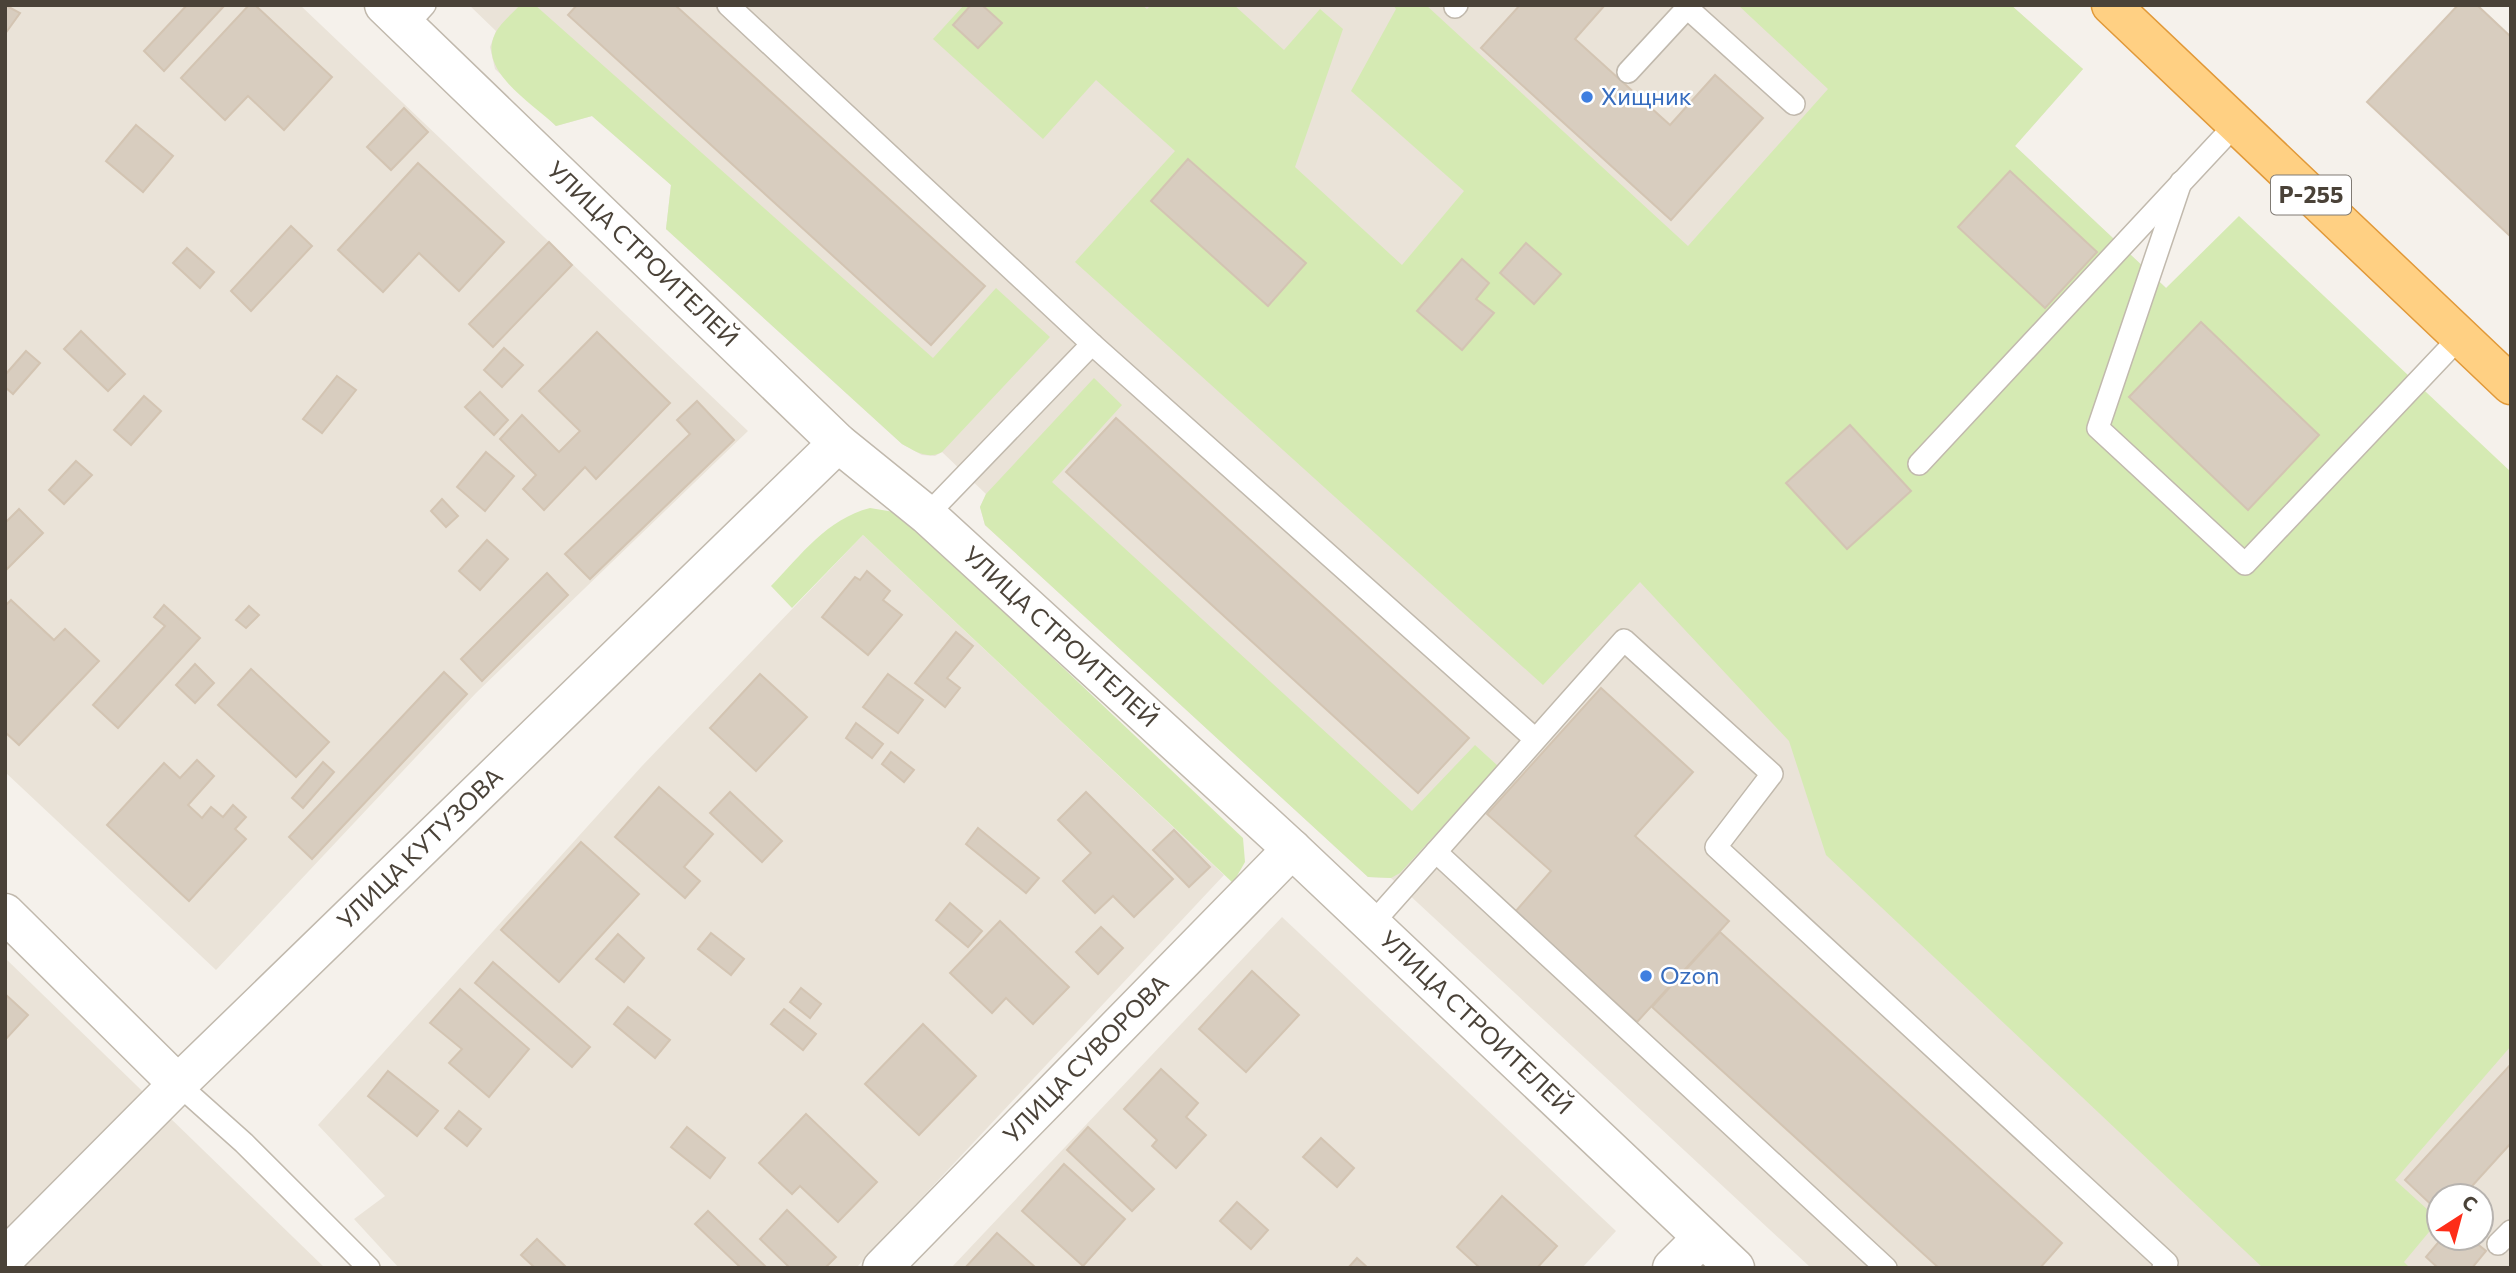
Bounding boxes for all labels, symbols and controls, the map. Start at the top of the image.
place label: Хищник [1601,81,1692,110]
marker: Хищник [1579,89,1595,105]
street label: УЛИЦА СТРОИТЕЛЕЙ [542,154,745,352]
road number: Р-255 [2271,176,2351,214]
street label: УЛИЦА СТРОИТЕЛЕЙ [958,539,1165,732]
street label: УЛИЦА КУТУЗОВА [331,761,508,934]
street label: УЛИЦА СТРОИТЕЛЕЙ [1374,924,1579,1120]
place label: Ozon [1660,960,1720,989]
street label: УЛИЦА СУВОРОВА [996,968,1174,1148]
marker: Ozon [1638,968,1654,984]
north arrow [2425,1182,2495,1252]
text: С [2458,1190,2482,1216]

